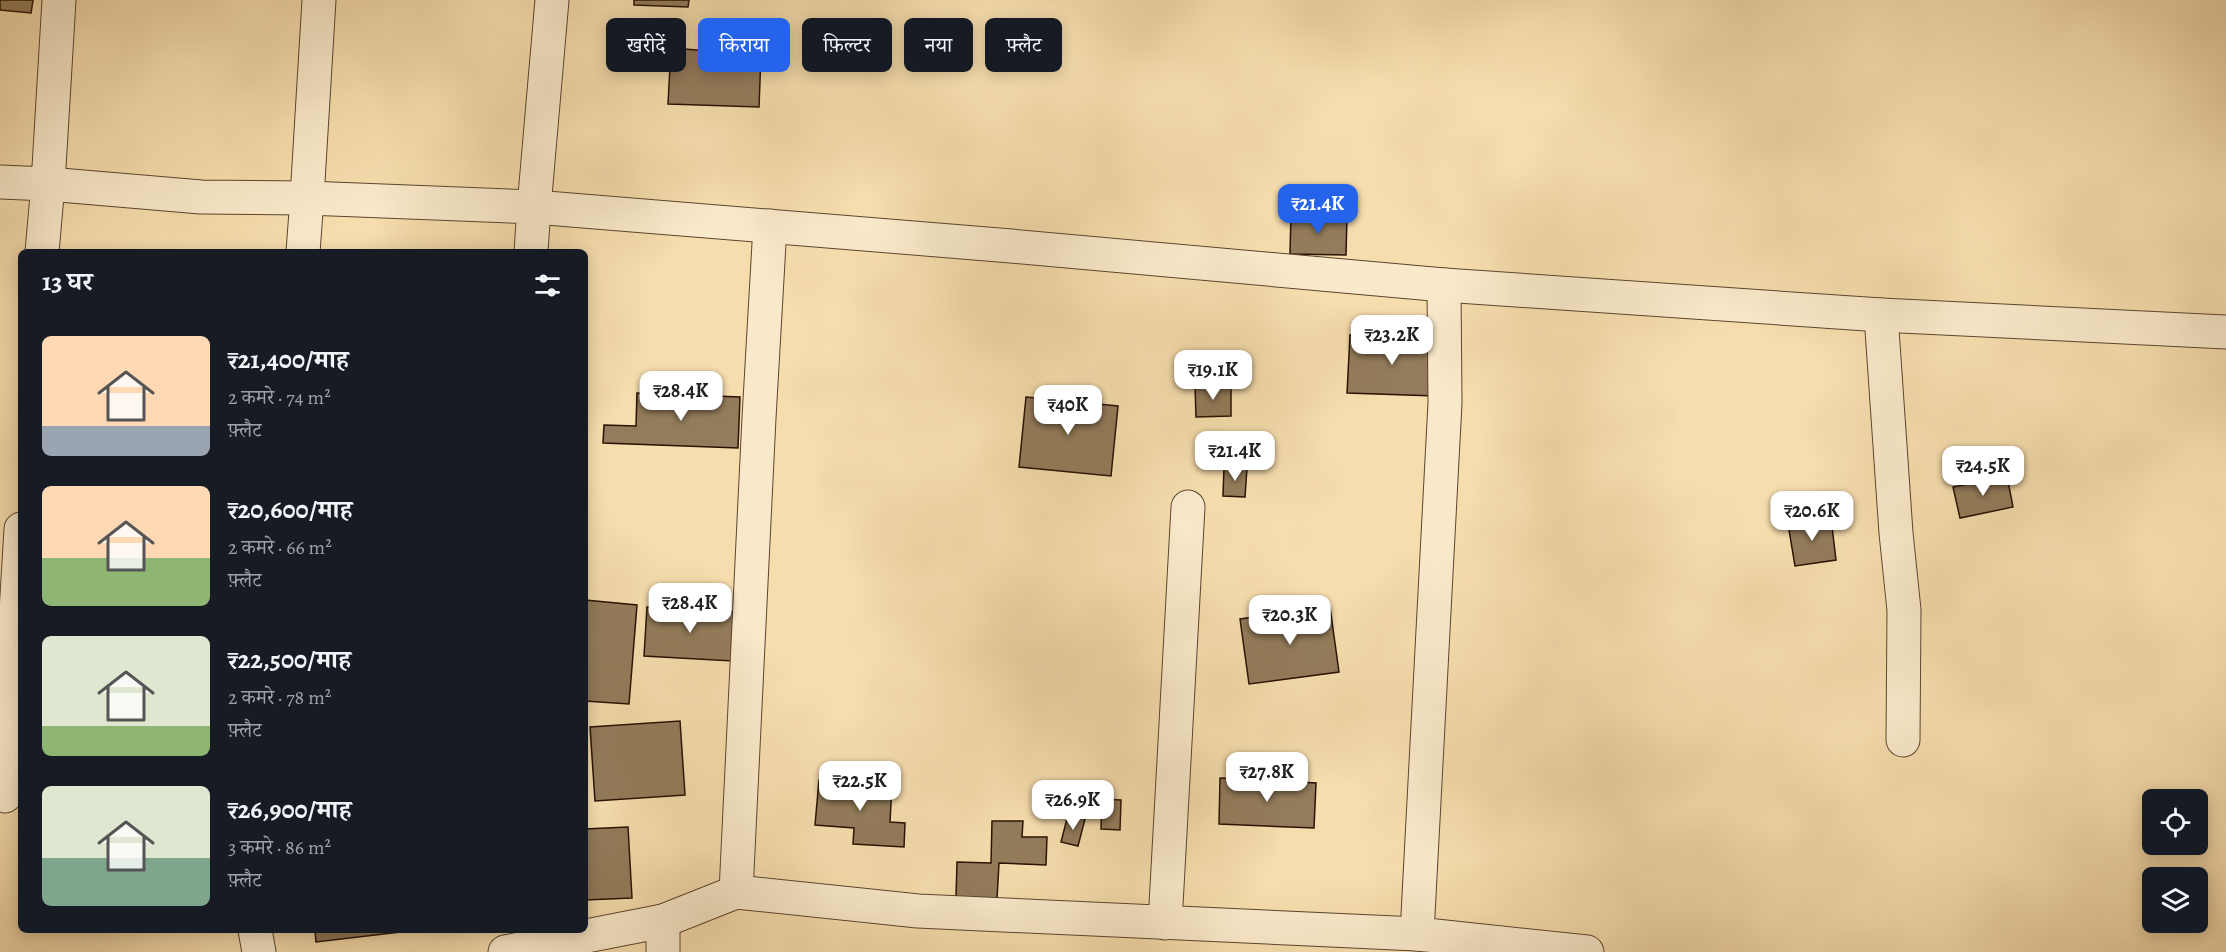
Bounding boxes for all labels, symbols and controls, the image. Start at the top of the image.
chip: खरीदें [606,18,686,72]
chip: किराया [698,18,790,72]
chip: फ़िल्टर [802,18,892,72]
chip: नया [904,18,973,72]
chip: फ़्लैट [985,18,1062,72]
pin: ₹21.4K [1269,184,1367,235]
text: ₹21.4K [1292,190,1344,217]
text: 13 घर [42,264,93,299]
icon: filters [531,269,564,302]
pin: ₹23.2K [1343,315,1441,366]
text: ₹23.2K [1365,321,1419,348]
text: ₹21,400/माह [228,342,349,377]
pin: ₹19.1K [1164,350,1262,401]
text: ₹19.1K [1188,356,1238,383]
icon: home [90,360,162,432]
pin: ₹28.4K [632,371,730,422]
text: ₹28.4K [654,377,708,404]
text: 2 कमरे · 74 m² [228,384,331,411]
pin: ₹40K [1032,385,1104,436]
text: ₹40K [1048,391,1088,418]
text: फ़्लैट [228,417,261,444]
pin: ₹21.4K [1186,431,1284,482]
text: ₹21.4K [1209,437,1261,464]
pin: ₹24.5K [1934,446,2032,497]
text: ₹24.5K [1956,452,2010,479]
pin: ₹20.6K [1763,491,1861,542]
text: ₹20,600/माह [228,492,352,527]
text: ₹20.6K [1784,497,1840,524]
icon: home [90,510,162,582]
text: 2 कमरे · 66 m² [228,534,332,561]
text: फ़्लैट [228,567,261,594]
pin: ₹28.4K [641,583,739,634]
text: ₹28.4K [663,589,717,616]
pin: ₹20.3K [1241,595,1339,646]
text: ₹20.3K [1263,601,1317,628]
text: ₹22,500/माह [228,642,351,677]
icon: home [90,660,162,732]
text: 2 कमरे · 78 m² [228,684,331,711]
text: फ़्लैट [228,717,261,744]
pin: ₹27.8K [1218,752,1316,803]
text: ₹27.8K [1240,758,1294,785]
pin: ₹22.5K [811,761,909,812]
text: ₹22.5K [833,767,887,794]
pin: ₹26.9K [1024,780,1122,831]
text: ₹26.9K [1046,786,1100,813]
map controls [2142,789,2208,933]
button: locate [2142,789,2208,855]
text: ₹26,900/माह [228,792,351,827]
icon: home [90,810,162,882]
text: 3 कमरे · 86 m² [228,834,331,861]
text: फ़्लैट [228,867,261,894]
button: layers [2142,867,2208,933]

